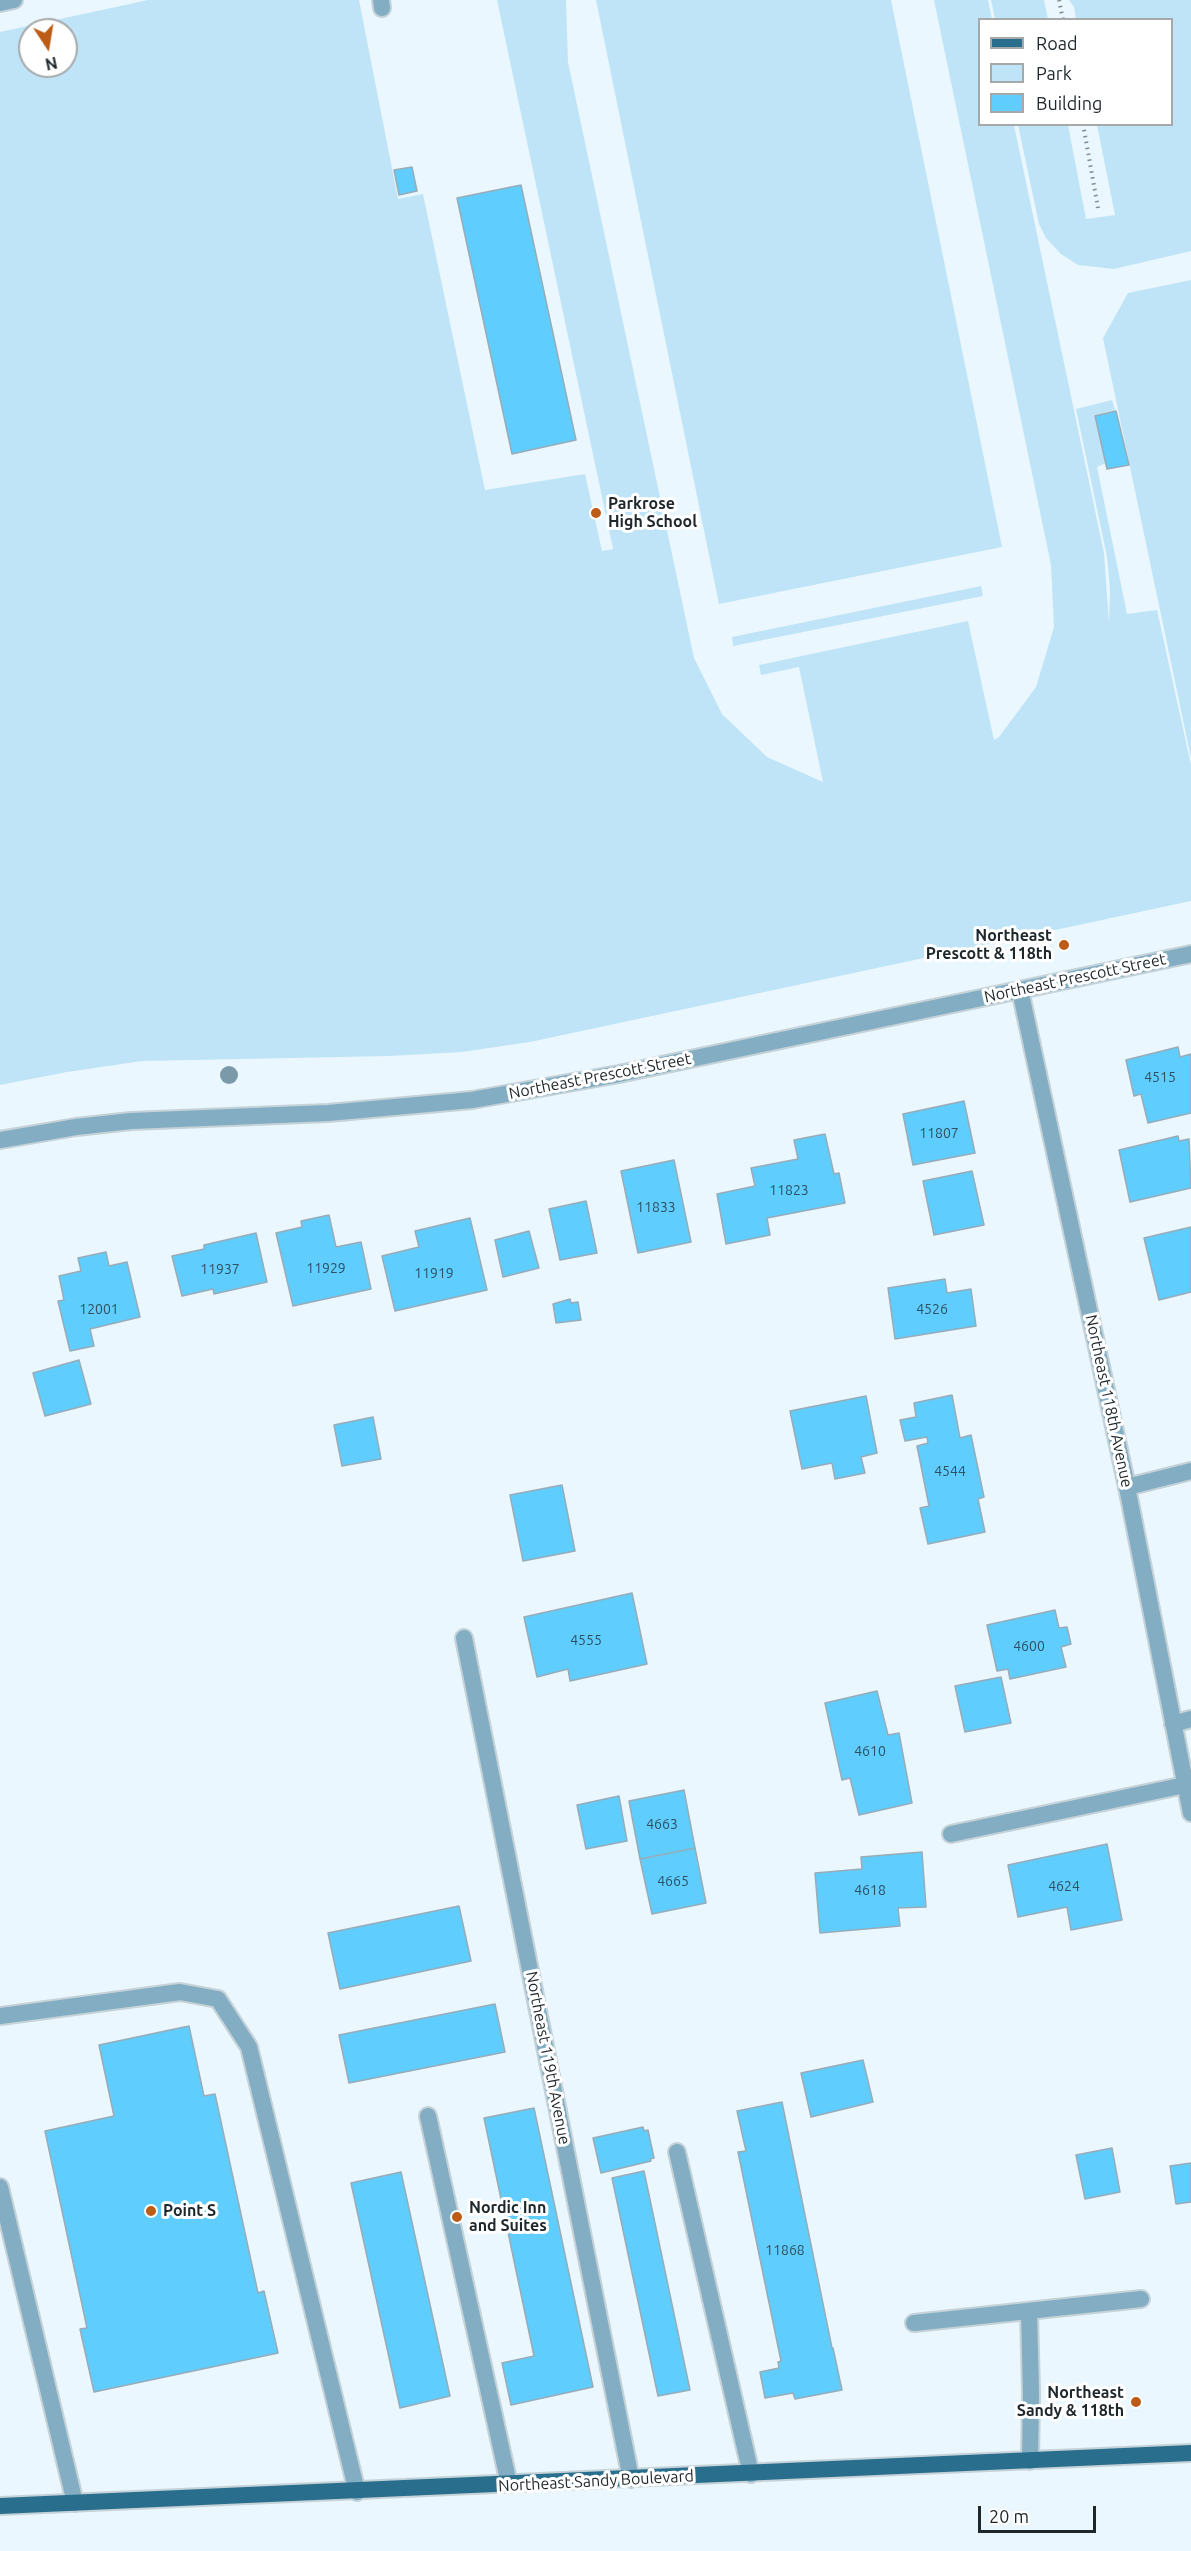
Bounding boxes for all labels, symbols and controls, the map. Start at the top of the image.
north arrow [18,18,78,78]
legend [978,18,1173,126]
text: Road [1036,33,1078,53]
text: N [44,54,59,74]
text: Park [1036,63,1072,83]
text: Building [1036,93,1102,113]
place label: Parkrose High School [608,494,697,532]
marker: Parkrose High School [589,506,603,520]
place label: Northeast Prescott & 118th [926,926,1052,964]
marker: Northeast Prescott & 118th [1057,938,1071,952]
street label: Northeast Prescott Street [982,949,1168,1007]
street label: Northeast Prescott Street [507,1049,693,1103]
house number: 4515 [1144,1069,1176,1085]
house number: 11807 [919,1125,959,1141]
house number: 11823 [769,1182,809,1198]
house number: 11833 [636,1199,676,1215]
house number: 11929 [306,1260,346,1276]
house number: 11937 [200,1261,240,1277]
house number: 11919 [414,1265,454,1281]
house number: 12001 [79,1301,119,1317]
house number: 4526 [916,1301,948,1317]
street label: Northeast 118th Avenue [1081,1313,1137,1489]
house number: 4544 [934,1463,966,1479]
house number: 4555 [570,1632,602,1648]
house number: 4600 [1013,1638,1045,1654]
house number: 4610 [854,1743,886,1759]
house number: 4663 [646,1816,678,1832]
house number: 4665 [657,1873,689,1889]
house number: 4624 [1048,1878,1080,1894]
house number: 4618 [854,1882,886,1898]
street label: Northeast 119th Avenue [522,1970,574,2146]
place label: Nordic Inn and Suites [469,2198,547,2236]
place label: Point S [163,2201,216,2221]
marker: Point S [144,2204,158,2218]
marker: Nordic Inn and Suites [450,2210,464,2224]
house number: 11868 [765,2242,805,2258]
place label: Northeast Sandy & 118th [1017,2383,1124,2421]
marker: Northeast Sandy & 118th [1129,2395,1143,2409]
street label: Northeast Sandy Boulevard [498,2466,694,2496]
scale bar [981,2494,1100,2532]
text: 20 m [989,2506,1029,2526]

